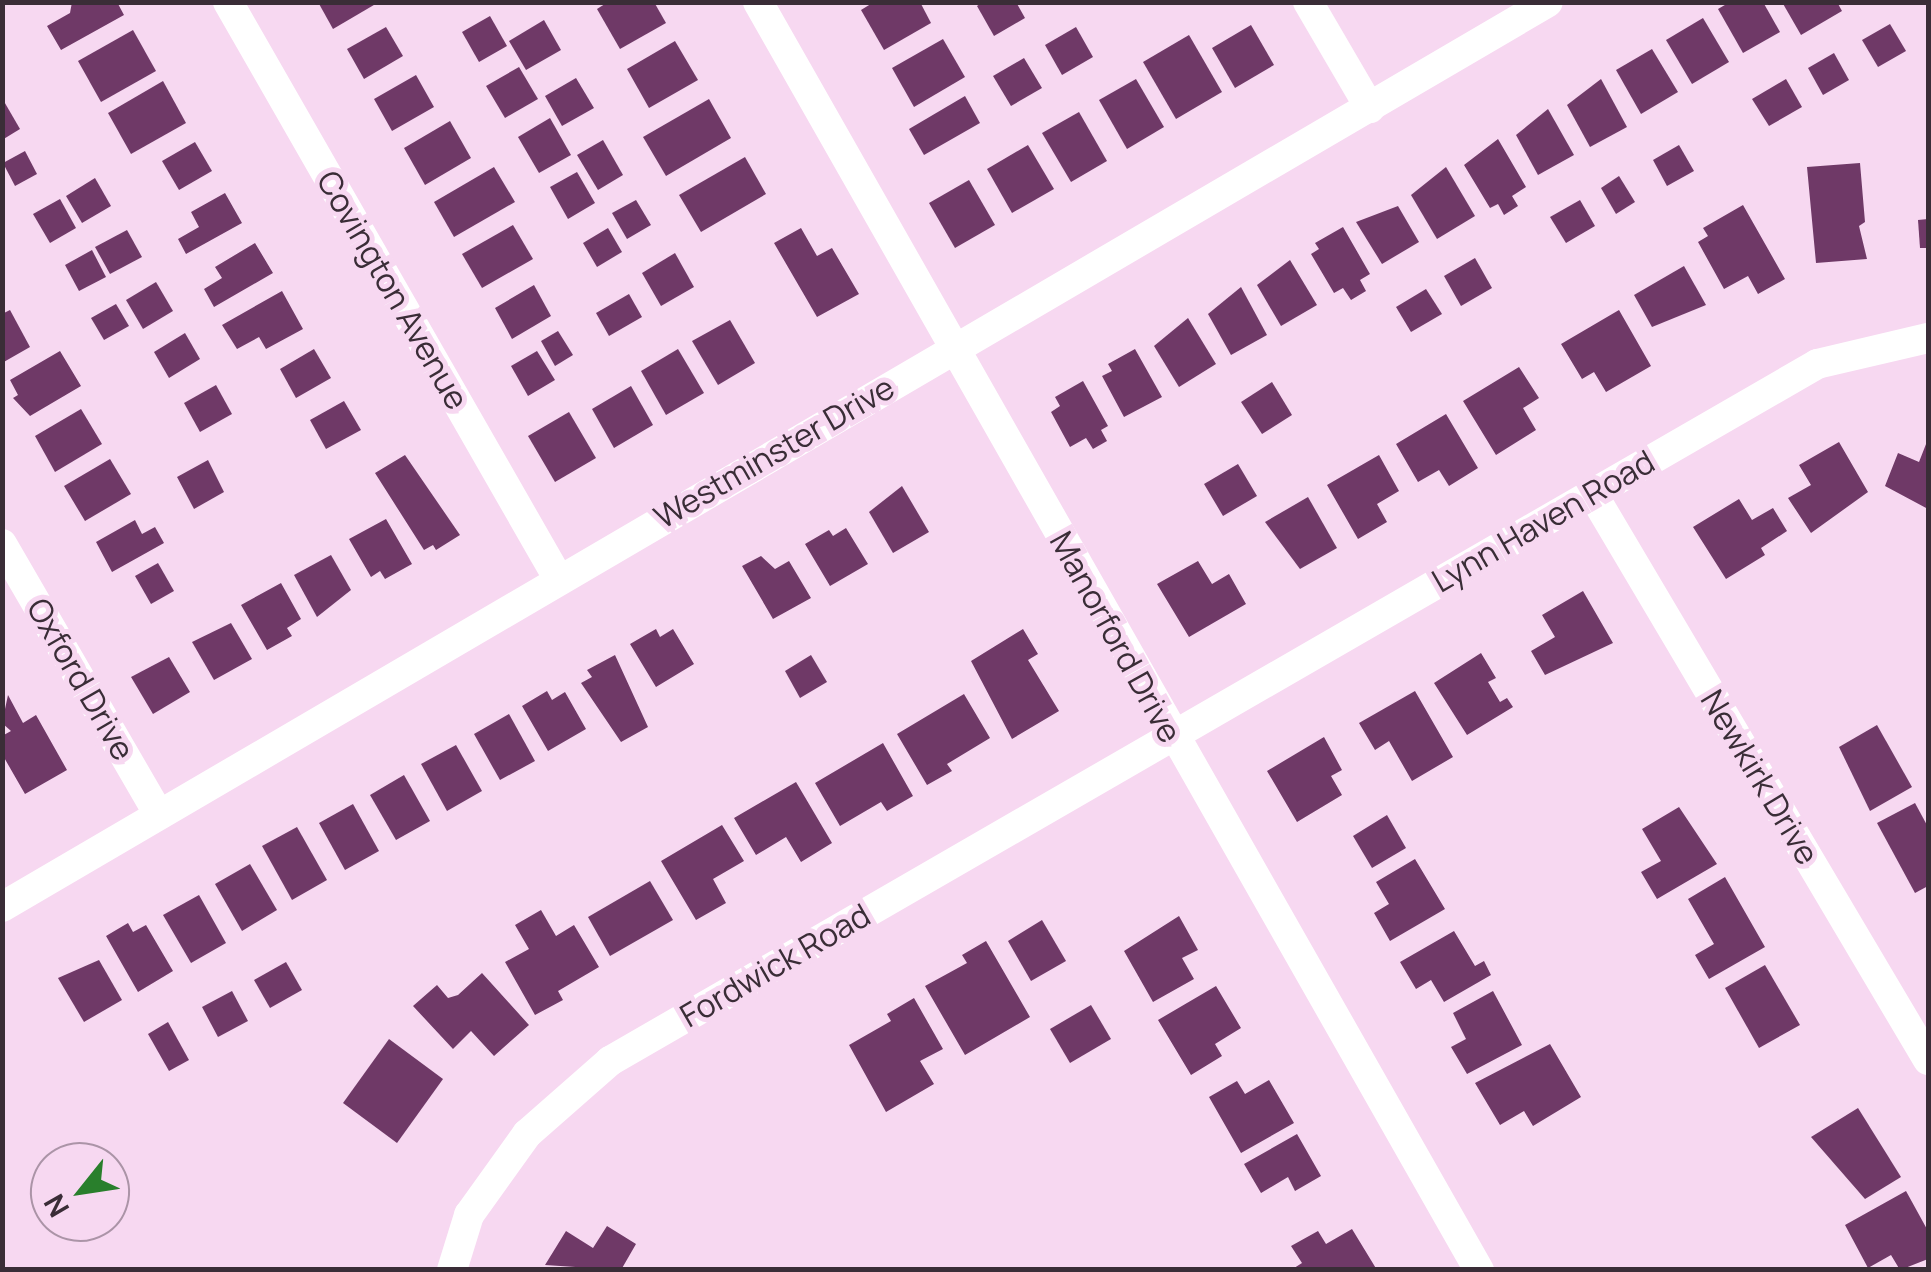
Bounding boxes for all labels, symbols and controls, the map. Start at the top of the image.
street label: Covington Avenue [309,164,477,416]
street label: Westminster Drive [647,368,901,536]
street label: Lynn Haven Road [1425,442,1661,600]
street label: Manorford Drive [1042,525,1190,749]
street label: Oxford Drive [19,591,143,767]
street label: Newkirk Drive [1693,683,1827,871]
street label: Fordwick Road [673,895,877,1035]
north arrow [30,1142,130,1242]
text: N [34,1188,77,1224]

